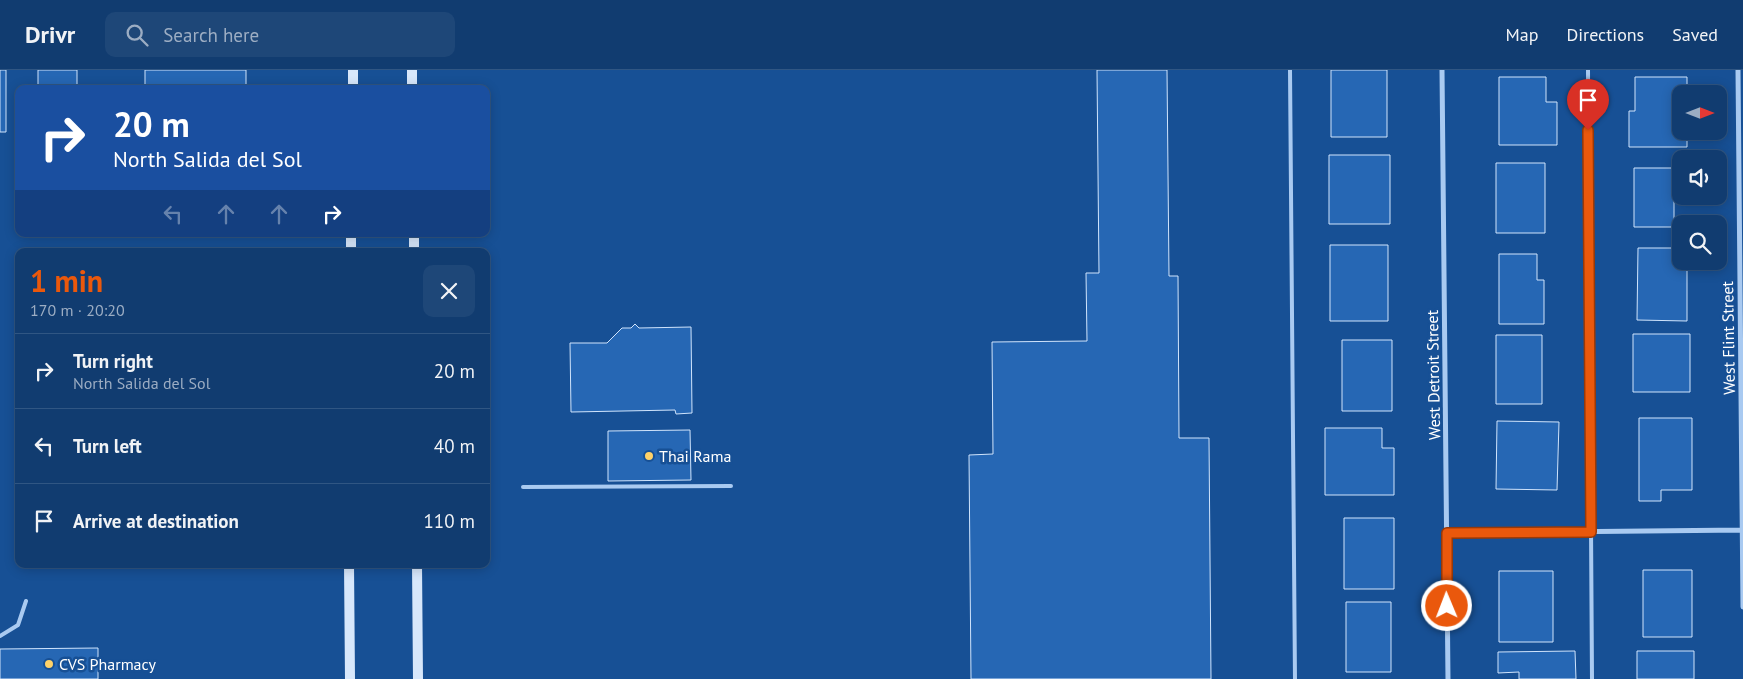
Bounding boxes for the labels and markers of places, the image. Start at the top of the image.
pin [1567,79,1609,130]
place label: Thai Rama [659,446,731,466]
marker: Thai Rama [643,450,655,462]
place label: CVS Pharmacy [59,654,157,674]
marker: CVS Pharmacy [43,658,55,670]

